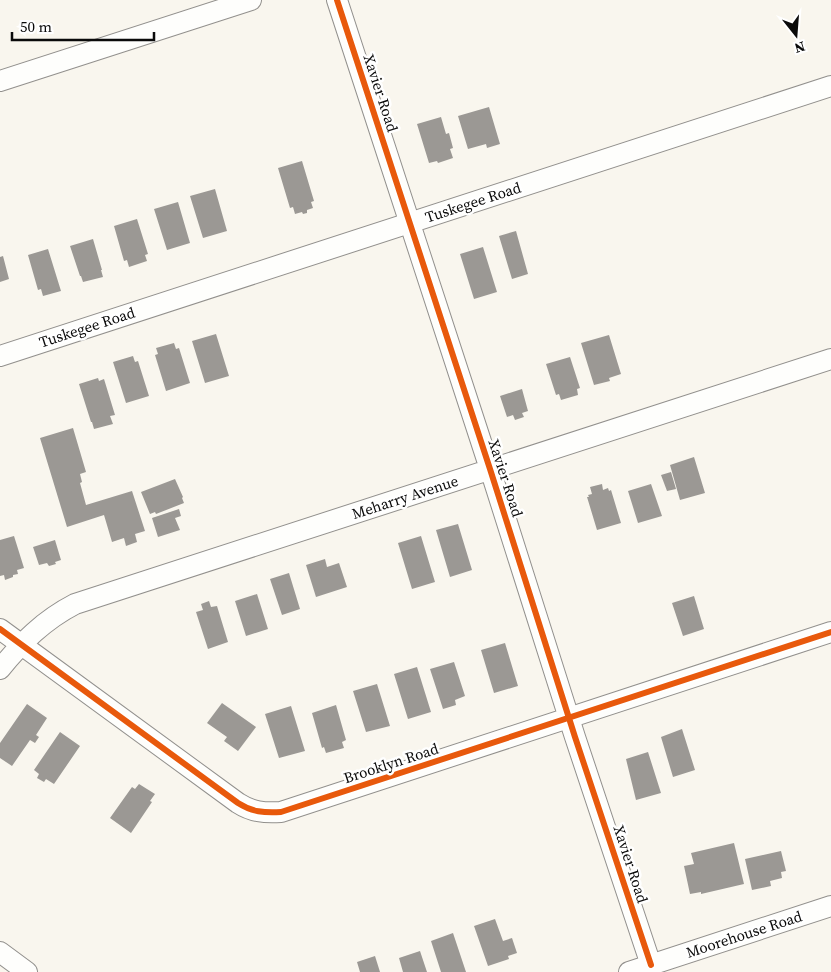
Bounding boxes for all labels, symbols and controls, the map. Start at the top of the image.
scale bar [12,10,155,42]
north arrow [771,10,821,60]
text: 50 m [20,16,52,37]
text: N [792,36,808,58]
street label: Xavier Road [359,51,404,135]
street label: Tuskegee Road [422,176,524,227]
street label: Tuskegee Road [36,301,138,352]
street label: Xavier Road [484,436,529,520]
street label: Meharry Avenue [349,470,461,524]
street label: Brooklyn Road [341,738,442,788]
street label: Xavier Road [609,822,654,906]
street label: Moorehouse Road [683,905,805,963]

